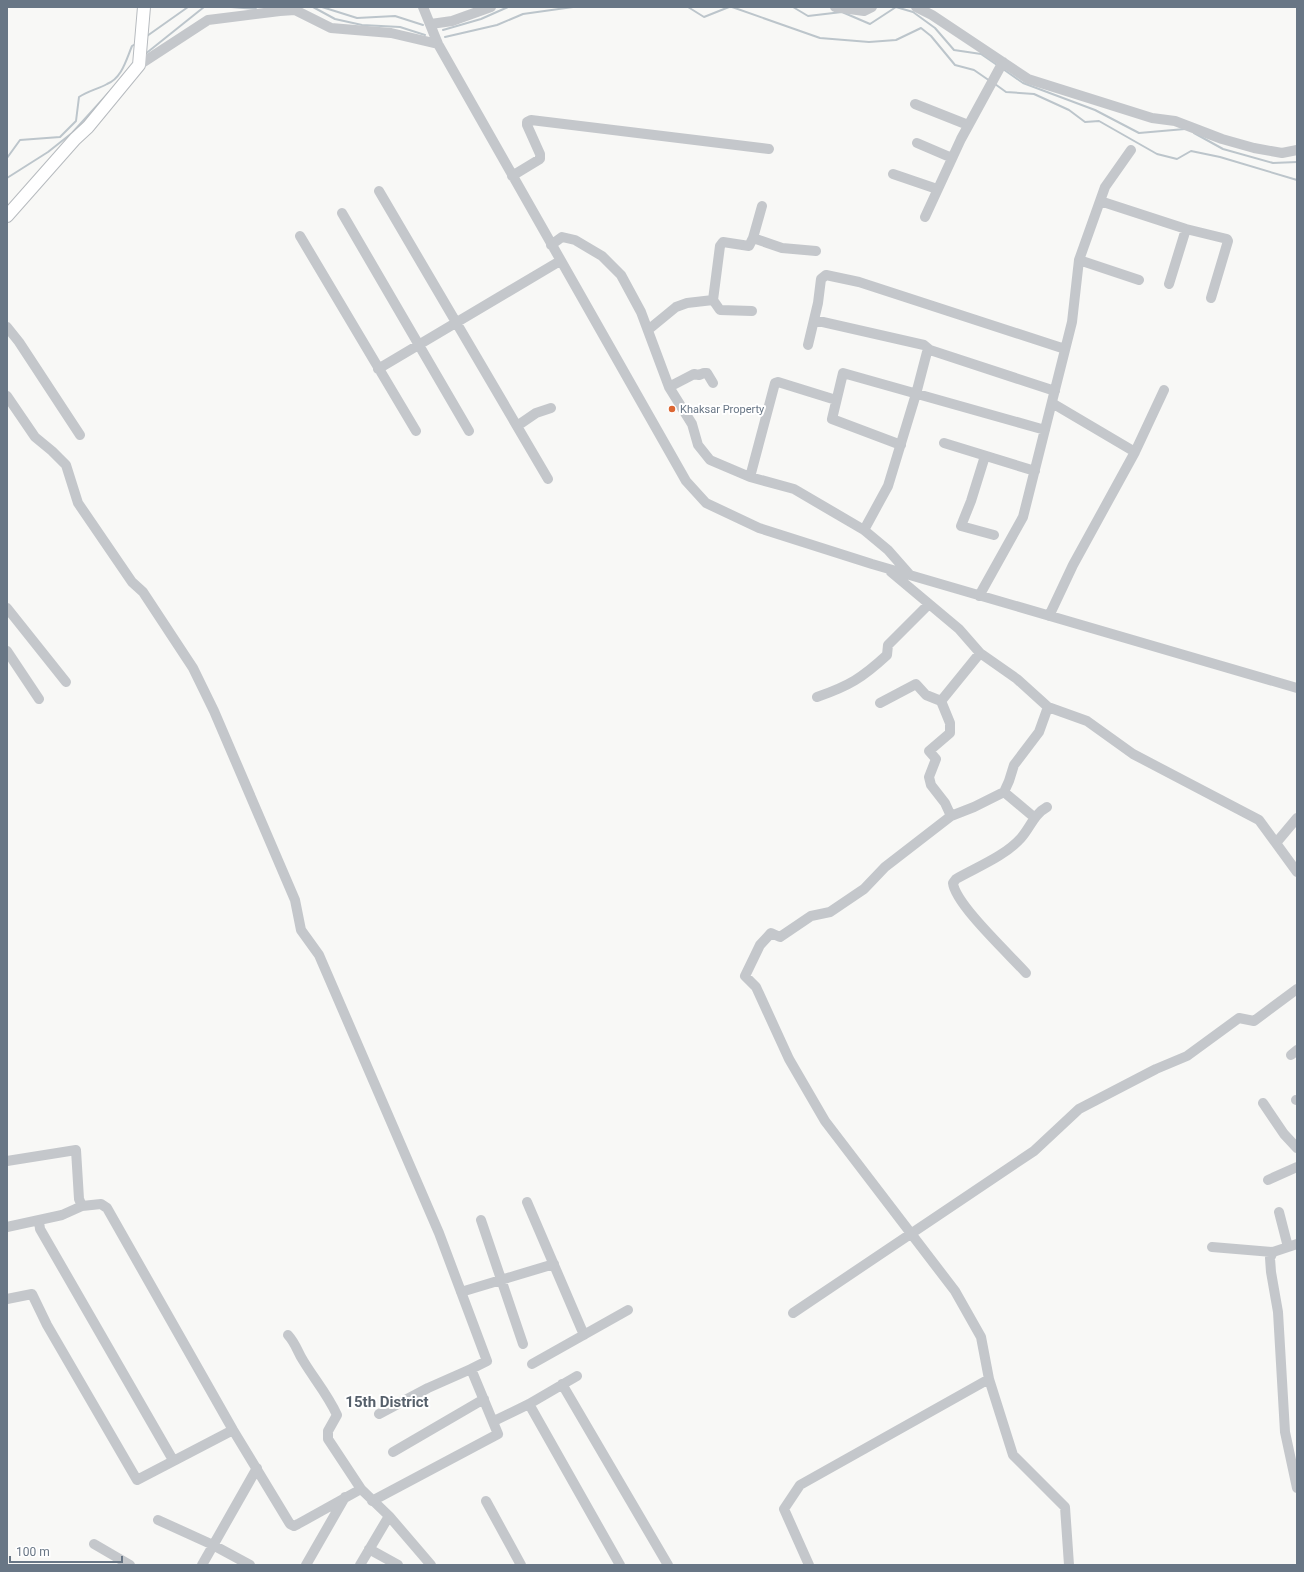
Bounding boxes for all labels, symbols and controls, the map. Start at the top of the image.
place label: Khaksar Property [680,403,765,416]
marker: Khaksar Property [667,404,677,414]
district label: 15th District [345,1393,429,1411]
scale bar [10,1538,122,1564]
text: 100 m [16,1545,50,1559]

